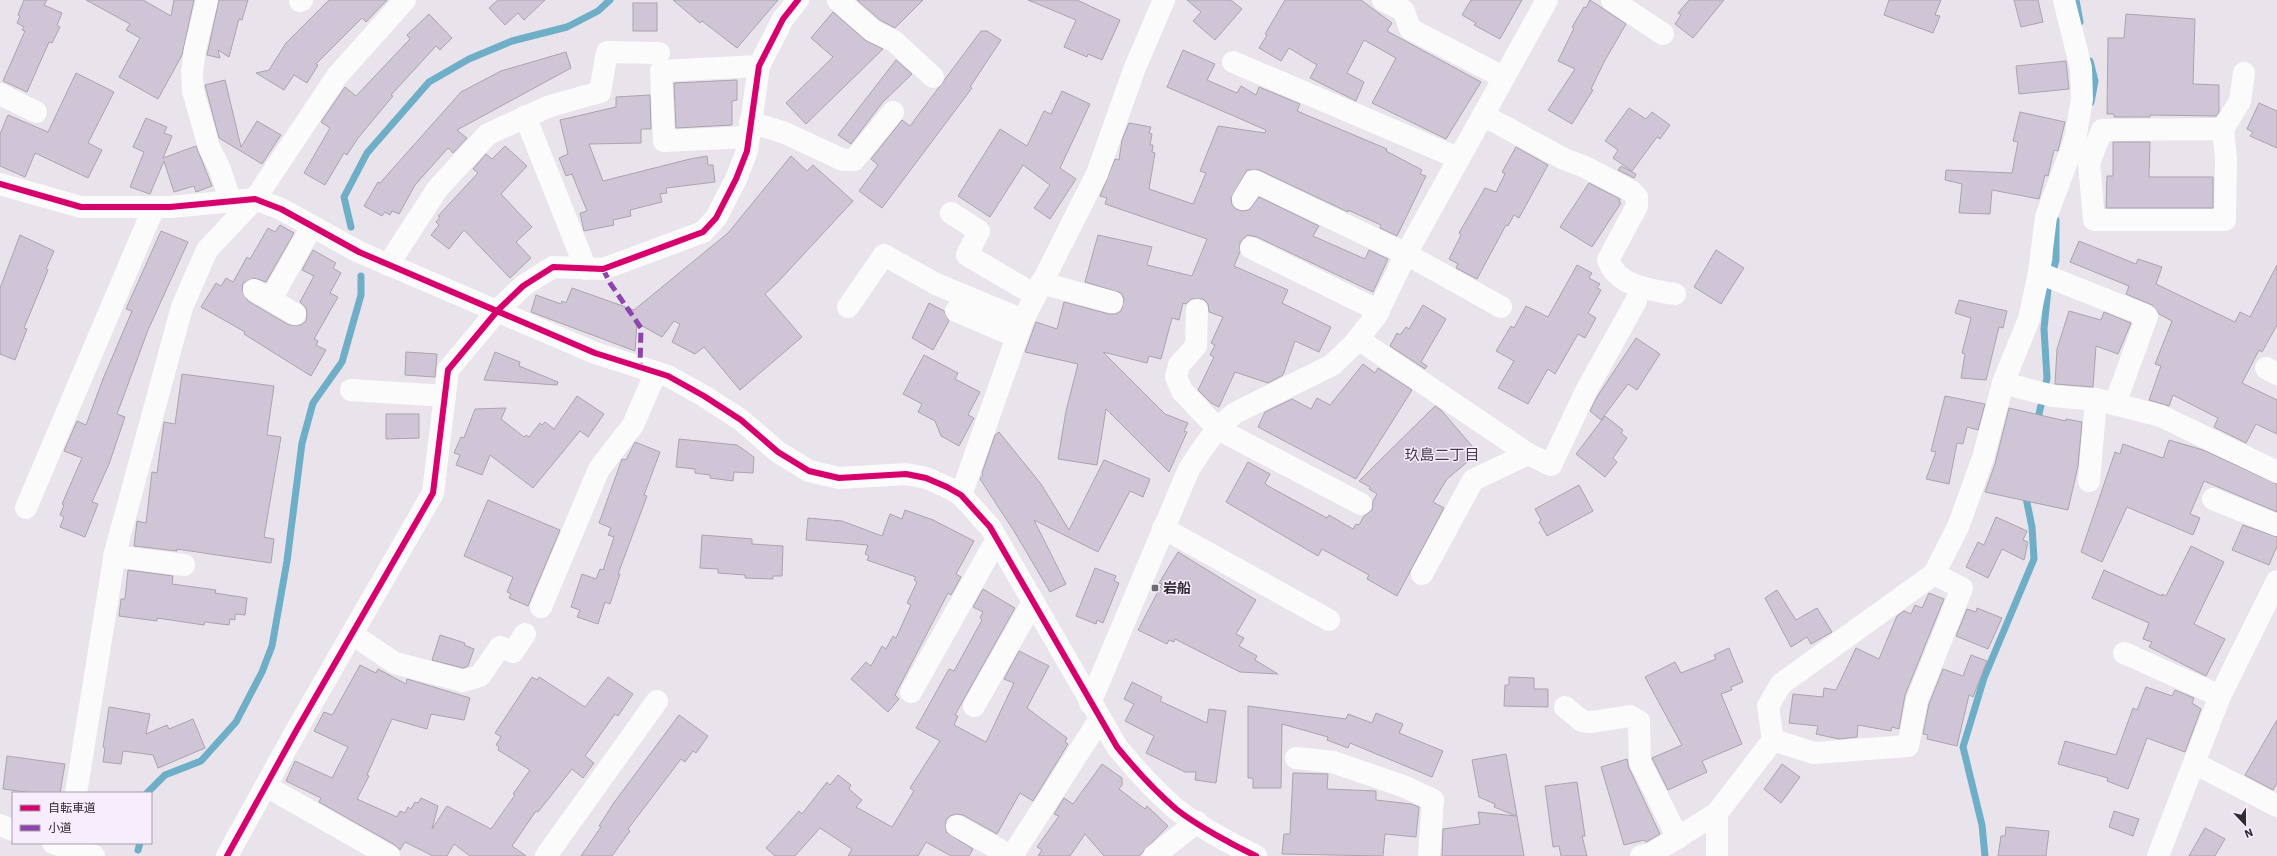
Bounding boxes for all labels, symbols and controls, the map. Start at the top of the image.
district label: 玖島二丁目 [1404,445,1480,464]
place label: 岩船 [1163,579,1191,597]
marker: 岩船 [1150,583,1160,593]
legend [12,792,152,844]
text: 自転車道 [48,800,96,815]
north arrow [2225,804,2265,844]
text: 小道 [48,820,72,835]
text: N [2242,825,2255,841]

